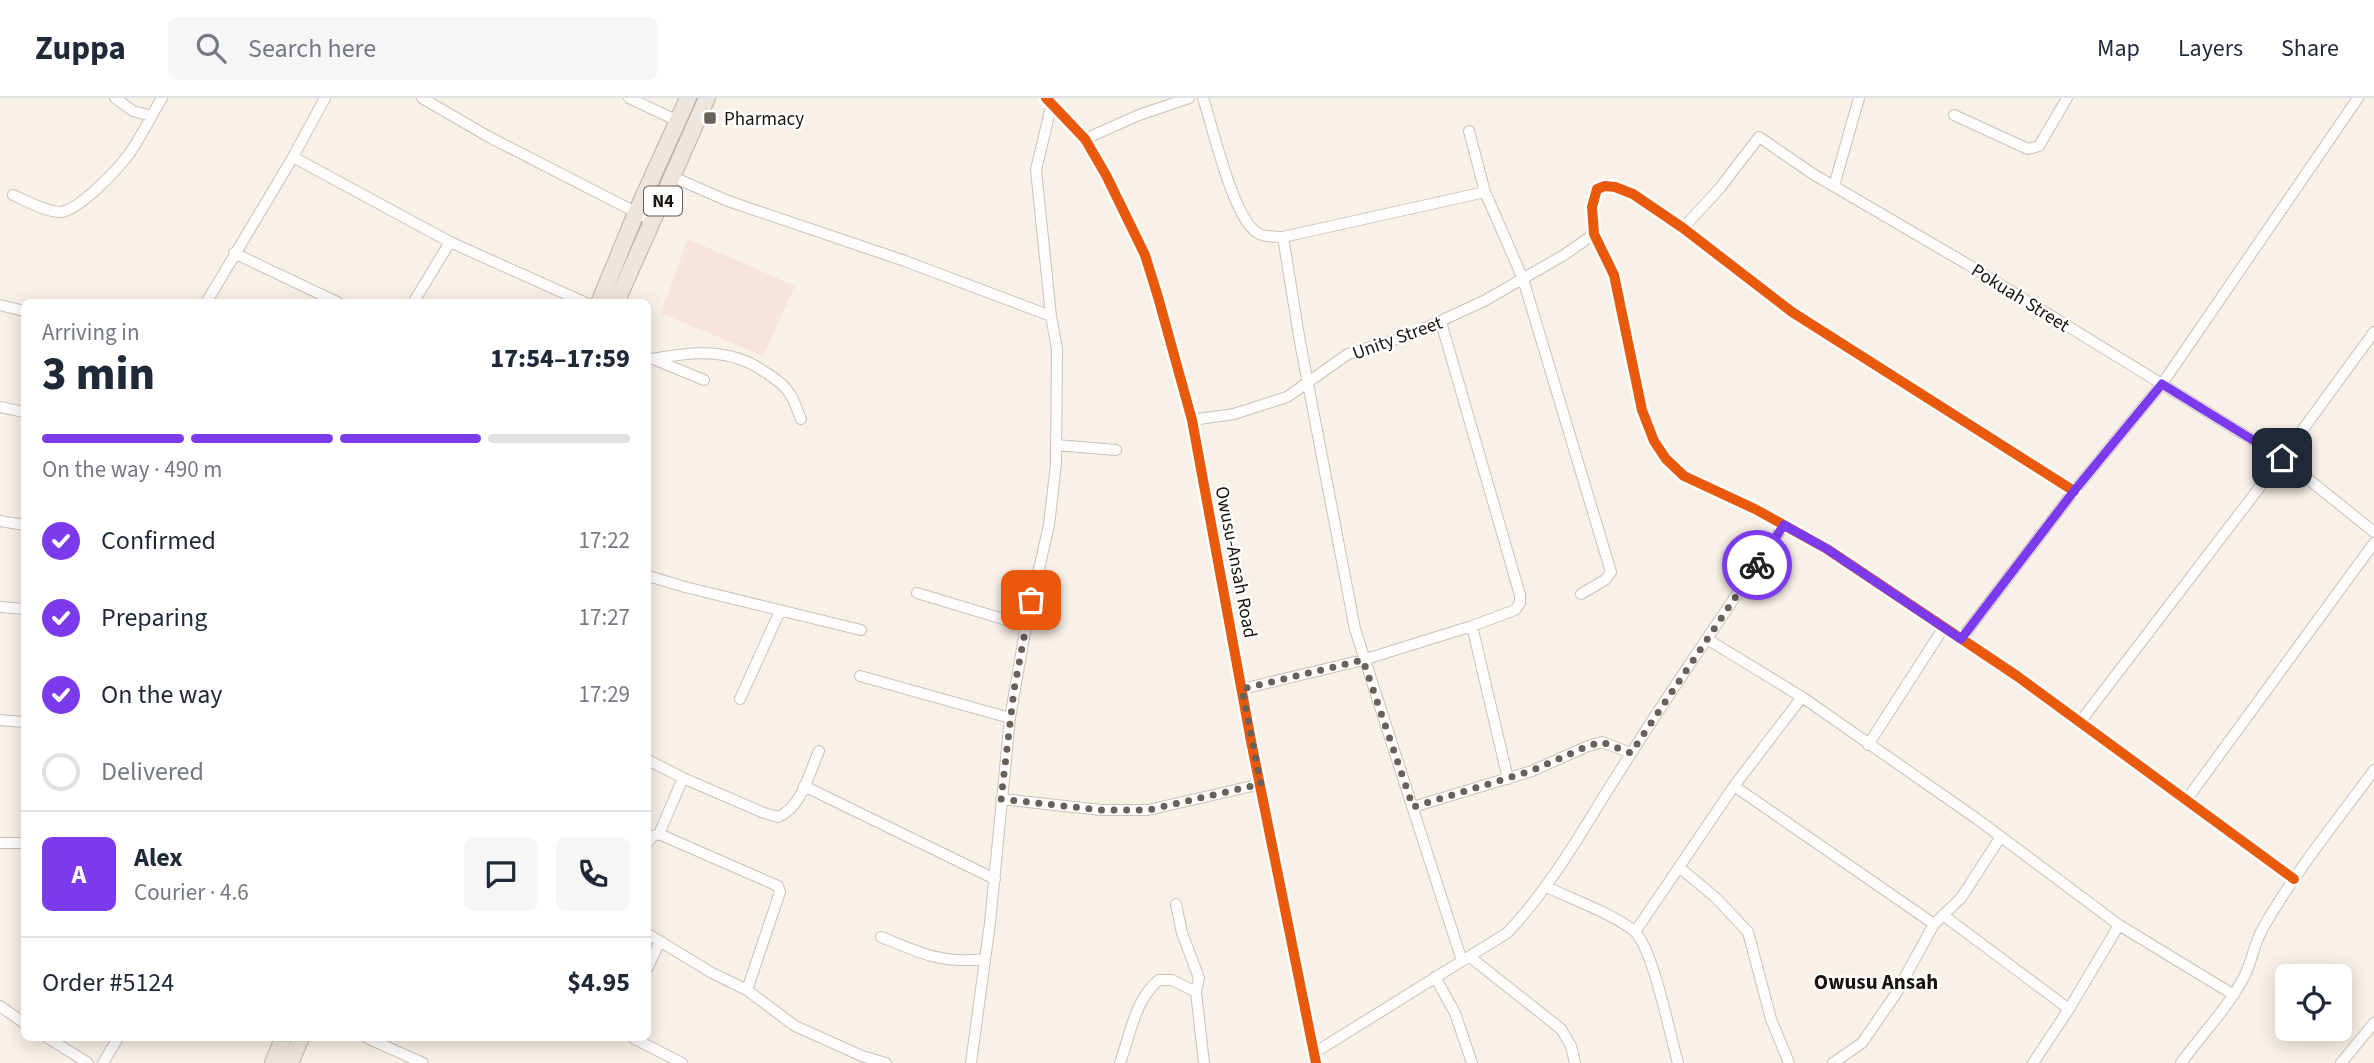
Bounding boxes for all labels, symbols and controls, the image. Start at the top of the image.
search box [168,17,658,80]
text: Zuppa [35,25,126,72]
icon: search [192,29,230,67]
text: Search here [248,30,376,67]
text: Map [2097,31,2140,66]
text: Layers [2178,31,2243,66]
text: Share [2281,31,2339,66]
place label: Pharmacy [724,106,804,133]
marker: Pharmacy [702,110,718,126]
road number: N4 [644,186,682,216]
street label: Pokuah Street [1966,257,2075,340]
street label: Unity Street [1349,309,1447,367]
text: Arriving in [42,316,140,349]
text: 17:54–17:59 [490,340,630,377]
text: 3 min [42,342,155,407]
pin [2252,428,2312,488]
icon: home [2263,439,2301,477]
text: On the way · 490 m [42,453,222,486]
street label: Owusu-Ansah Road [1208,484,1263,640]
icon: check [42,522,80,560]
text: Confirmed [101,522,216,559]
text: 17:22 [579,524,630,557]
courier [1722,530,1792,600]
icon: bike [1738,546,1776,584]
pin [1001,570,1061,630]
icon: bag [1012,581,1050,619]
icon: check [42,599,80,637]
text: Preparing [101,599,207,636]
text: 17:27 [579,601,630,634]
icon: check [42,676,80,714]
text: On the way [101,676,222,713]
text: 17:29 [579,678,630,711]
text: Delivered [101,753,204,790]
button: chat [464,837,538,911]
button: phone [556,837,630,911]
text: Alex [134,839,183,876]
text: A [72,856,86,893]
text: Courier · 4.6 [134,876,249,909]
text: Order #5124 [42,964,174,1001]
text: $4.95 [567,964,630,1001]
map controls [2275,964,2352,1041]
button: locate [2275,964,2352,1041]
district label: Owusu Ansah [1814,967,1938,997]

